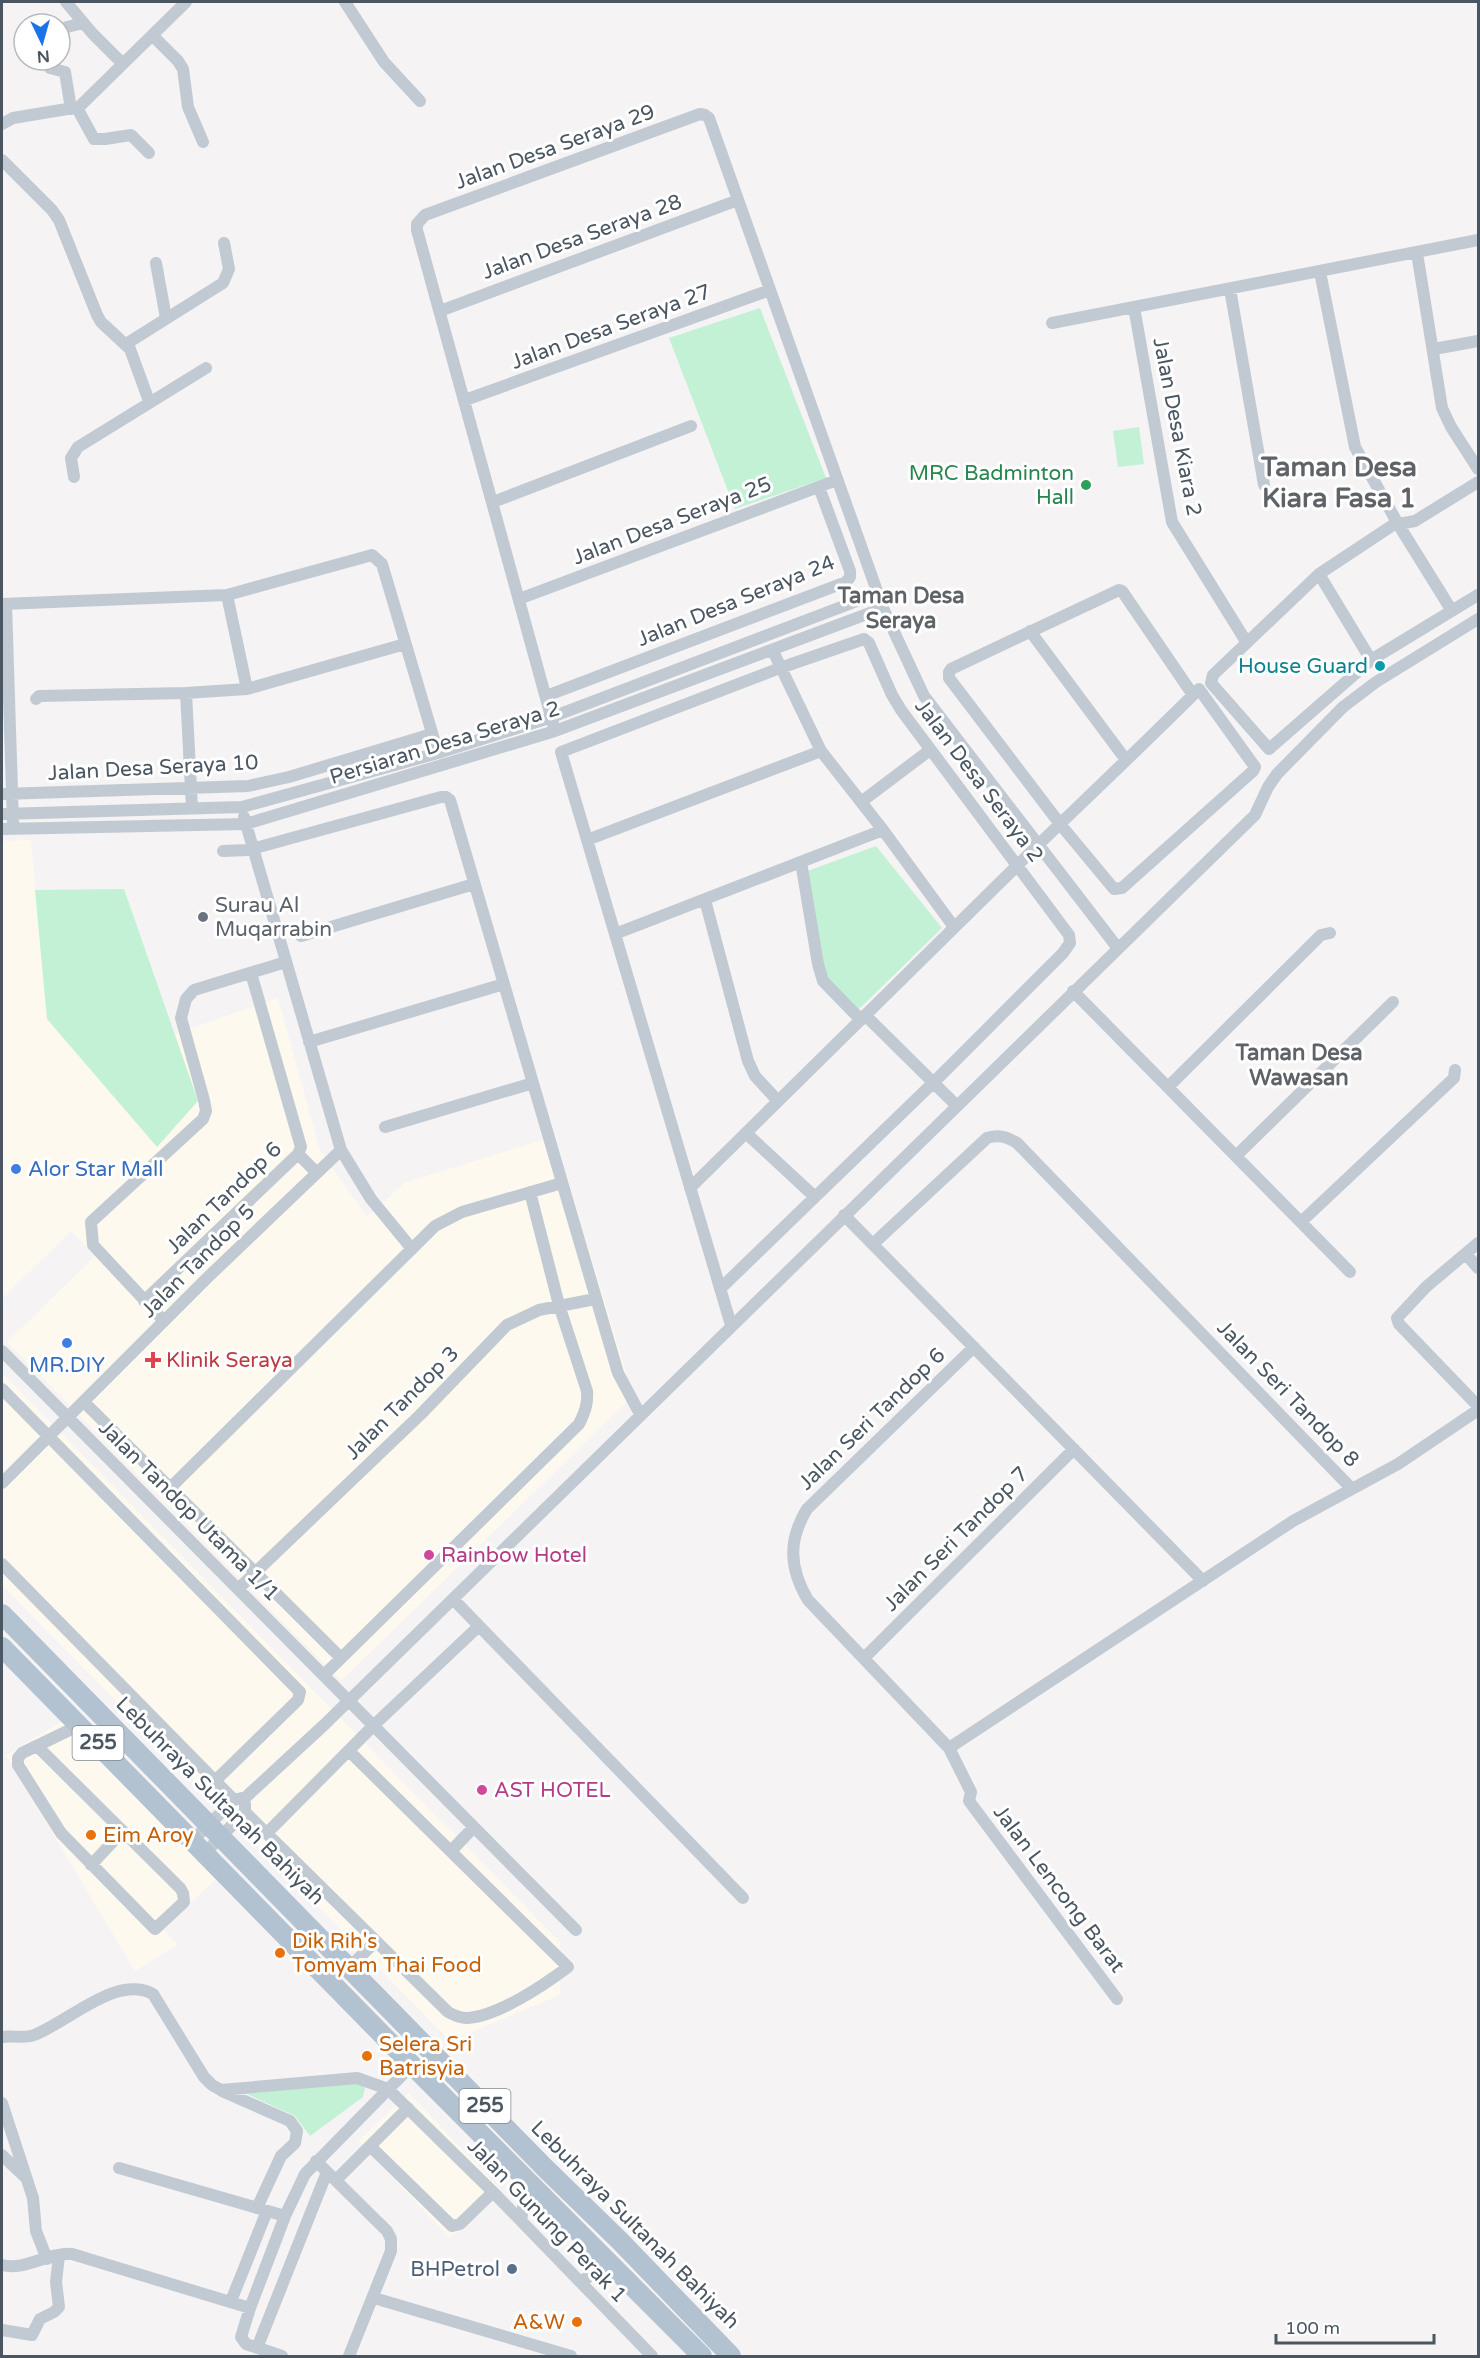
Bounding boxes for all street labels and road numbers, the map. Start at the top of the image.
street label: Jalan Desa Seraya 29 [452,99,658,195]
street label: Jalan Desa Seraya 28 [479,189,685,285]
street label: Jalan Desa Seraya 27 [508,279,714,375]
street label: Jalan Desa Kiara 2 [1147,336,1207,518]
street label: Jalan Desa Seraya 25 [569,472,775,570]
street label: Jalan Desa Seraya 24 [634,550,838,652]
street label: Jalan Desa Seraya 2 [910,695,1048,867]
street label: Persiaran Desa Seraya 2 [327,696,563,790]
street label: Jalan Desa Seraya 10 [47,750,259,786]
street label: Jalan Tandop 6 [161,1137,287,1259]
street label: Jalan Tandop 5 [136,1199,260,1323]
street label: Jalan Seri Tandop 8 [1212,1316,1364,1472]
street label: Jalan Tandop 3 [340,1341,464,1465]
street label: Jalan Seri Tandop 6 [794,1343,950,1495]
street label: Jalan Tandop Utama 1/1 [94,1416,284,1606]
street label: Jalan Seri Tandop 7 [879,1462,1033,1616]
street label: Lebuhraya Sultanah Bahiyah [111,1692,329,1910]
road number: 255 [72,1726,124,1760]
street label: Jalan Lencong Barat [988,1800,1130,1978]
road number: 255 [460,2089,510,2123]
street label: Lebuhraya Sultanah Bahiyah [526,2116,744,2334]
street label: Jalan Gunung Perak 1 [462,2134,632,2308]

